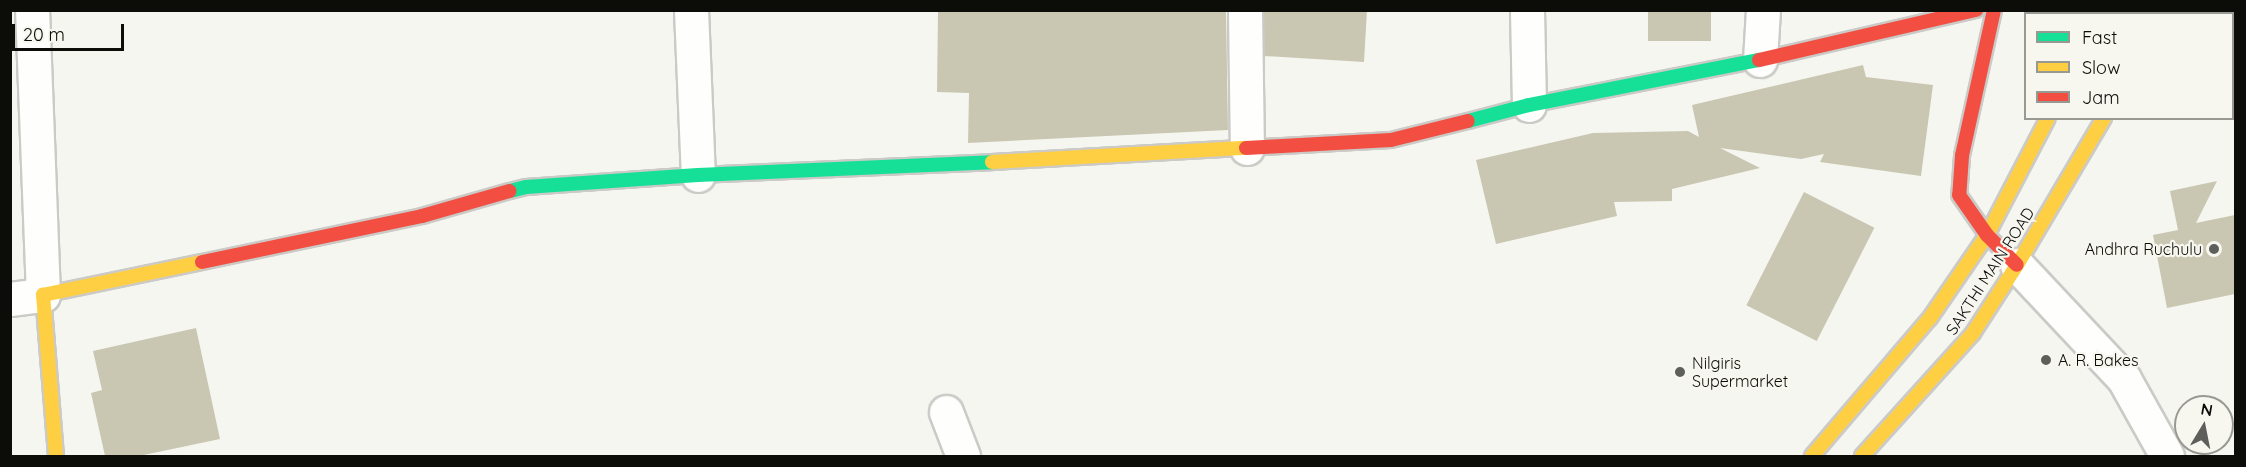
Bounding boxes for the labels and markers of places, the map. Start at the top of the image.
place label: Andhra Ruchulu [2085,239,2202,259]
marker: Andhra Ruchulu [2207,242,2221,256]
place label: A. R. Bakes [2058,350,2138,370]
place label: Nilgiris Supermarket [1692,353,1788,391]
marker: A. R. Bakes [2039,353,2053,367]
marker: Nilgiris Supermarket [1673,365,1687,379]

